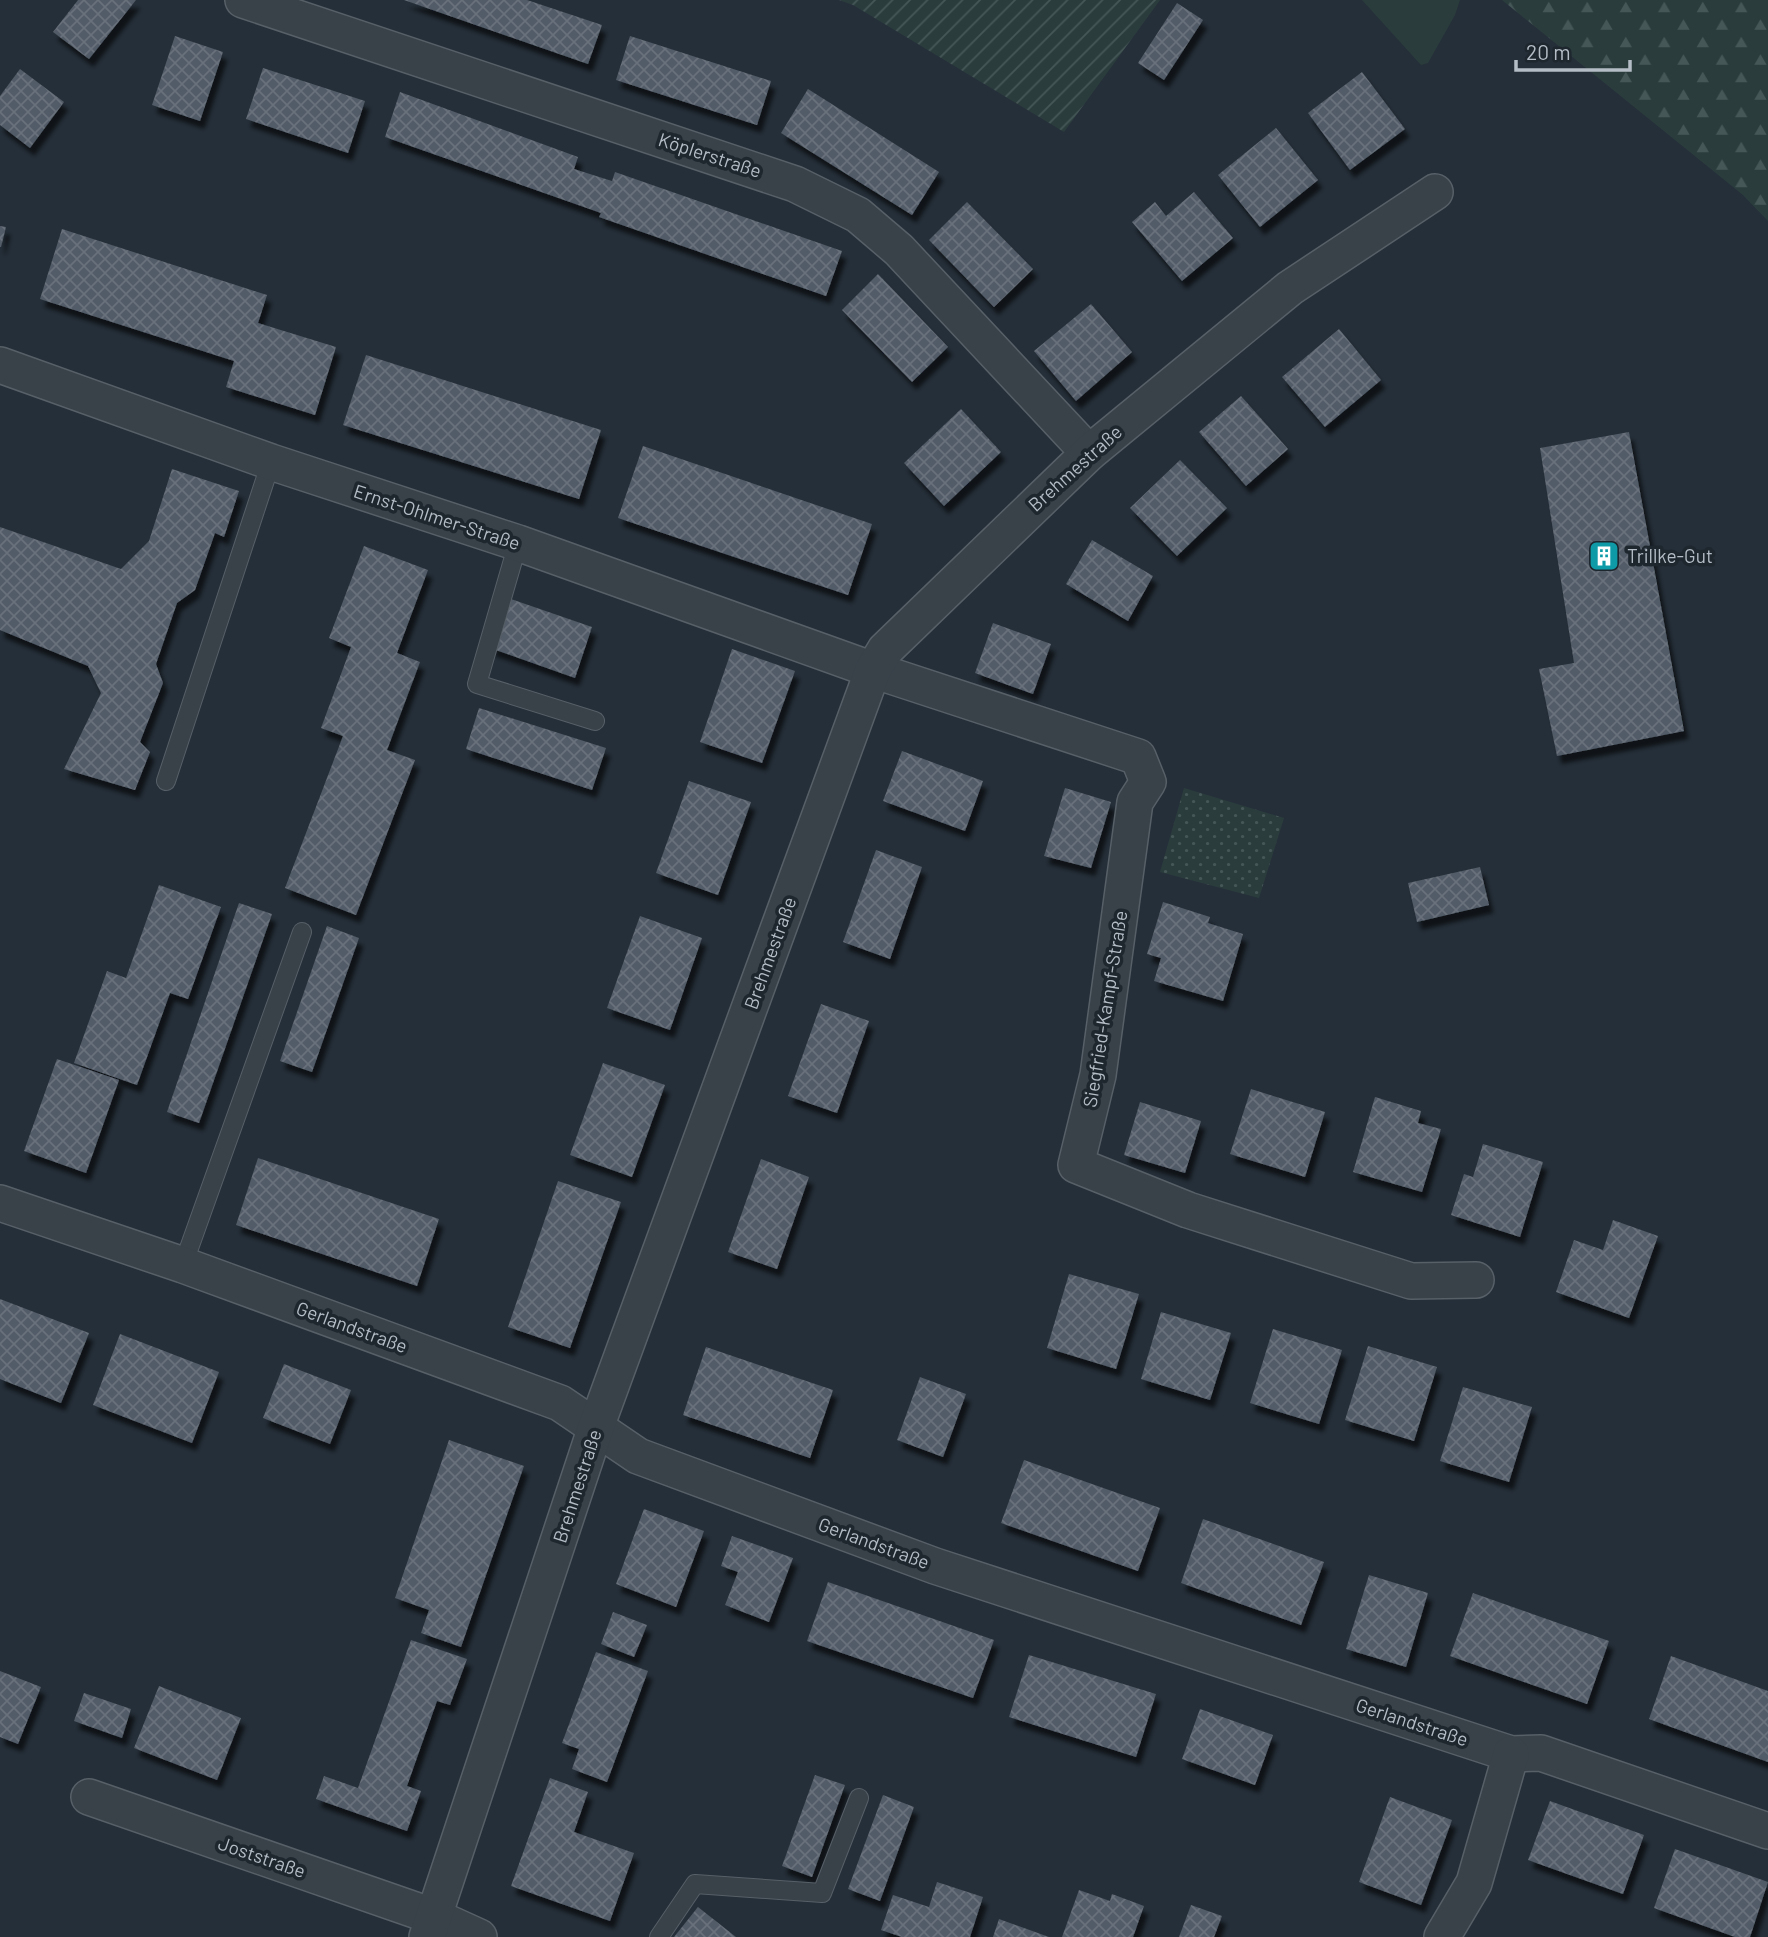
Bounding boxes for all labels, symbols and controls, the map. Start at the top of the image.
scale bar [1516,28,1630,72]
text: 20 m [1526,39,1571,64]
street label: Köplerstraße [656,127,764,182]
street label: Brehmestraße [1023,420,1126,516]
street label: Ernst-Ohlmer-Straße [351,479,523,554]
building icon: Trillke-Gut [1587,539,1621,573]
place label: Trillke-Gut [1627,544,1713,567]
street label: Brehmestraße [739,893,801,1012]
street label: Siegfried-Kampf-Straße [1078,909,1131,1109]
street label: Gerlandstraße [293,1296,411,1357]
street label: Brehmestraße [547,1426,606,1546]
street label: Gerlandstraße [815,1512,933,1573]
street label: Gerlandstraße [1353,1693,1471,1750]
street label: Joststraße [216,1831,309,1882]

